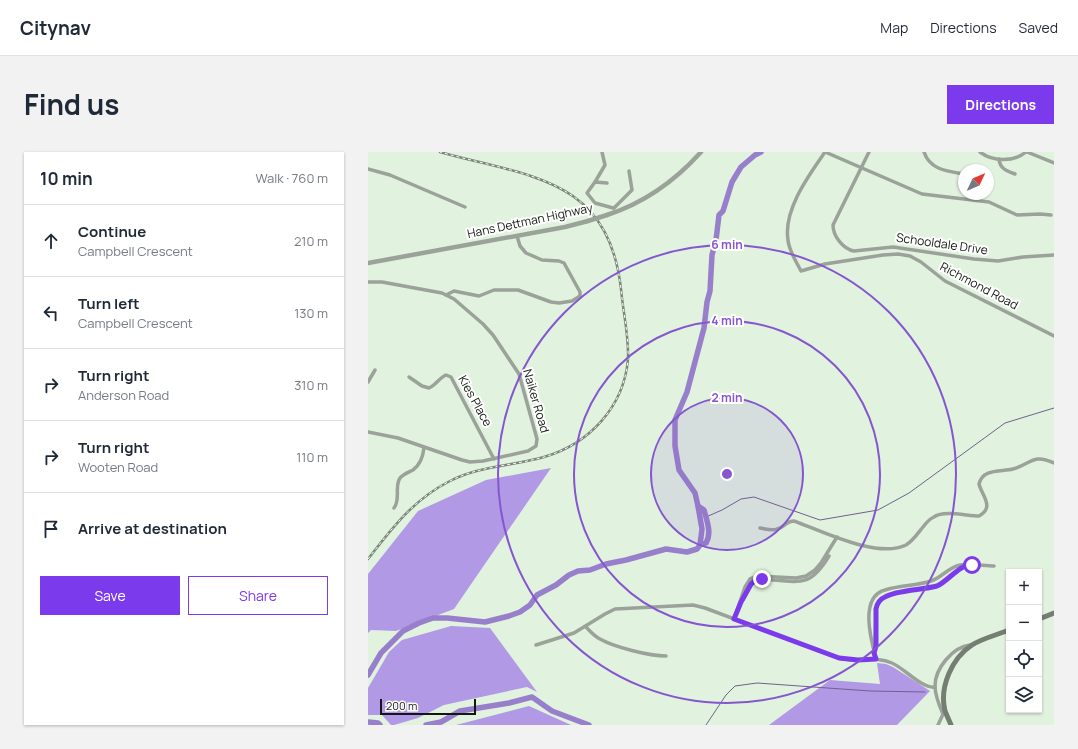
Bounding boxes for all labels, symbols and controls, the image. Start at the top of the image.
text: Citynav [20,15,91,41]
text: Map [880,18,908,37]
text: Directions [930,18,997,37]
text: Saved [1019,18,1058,37]
text: Find us [24,85,119,123]
button: Directions [947,85,1054,124]
north arrow [958,164,994,200]
text: 10 min [40,167,93,190]
text: Walk · 760 m [255,169,328,187]
street label: Hans Dettman Highway [466,199,595,242]
text: Continue [78,221,146,242]
street label: Schooldale Drive [895,229,989,258]
icon: ahead [40,230,62,252]
text: 210 m [294,232,328,250]
text: 6 min [711,236,743,253]
text: Campbell Crescent [78,242,193,260]
street label: Richmond Road [937,258,1021,313]
text: Turn left [78,293,140,314]
icon: left [40,302,62,324]
text: 130 m [294,304,328,322]
text: 4 min [711,312,743,329]
text: Campbell Crescent [78,314,193,332]
text: Turn right [78,365,149,386]
street label: Naiker Road [519,367,554,435]
street label: Kies Place [454,372,496,429]
icon: right [40,374,62,396]
text: 310 m [294,376,328,394]
text: Anderson Road [78,386,169,404]
text: 2 min [711,389,743,406]
text: Turn right [78,437,149,458]
icon: right [40,446,62,468]
text: 110 m [296,448,328,466]
text: Wooten Road [78,458,158,476]
centre of rings [720,467,734,481]
icon: arrive [40,518,62,540]
text: Arrive at destination [78,518,227,539]
route start [963,556,981,574]
map controls [1006,569,1042,713]
button: + [1006,569,1042,605]
route end [753,570,771,588]
button: Save [40,576,180,615]
button: Share [188,576,328,615]
button: − [1006,605,1042,641]
button: locate [1006,641,1042,677]
button: layers [1006,677,1042,713]
scale bar [380,697,476,716]
text: 200 m [386,698,417,713]

